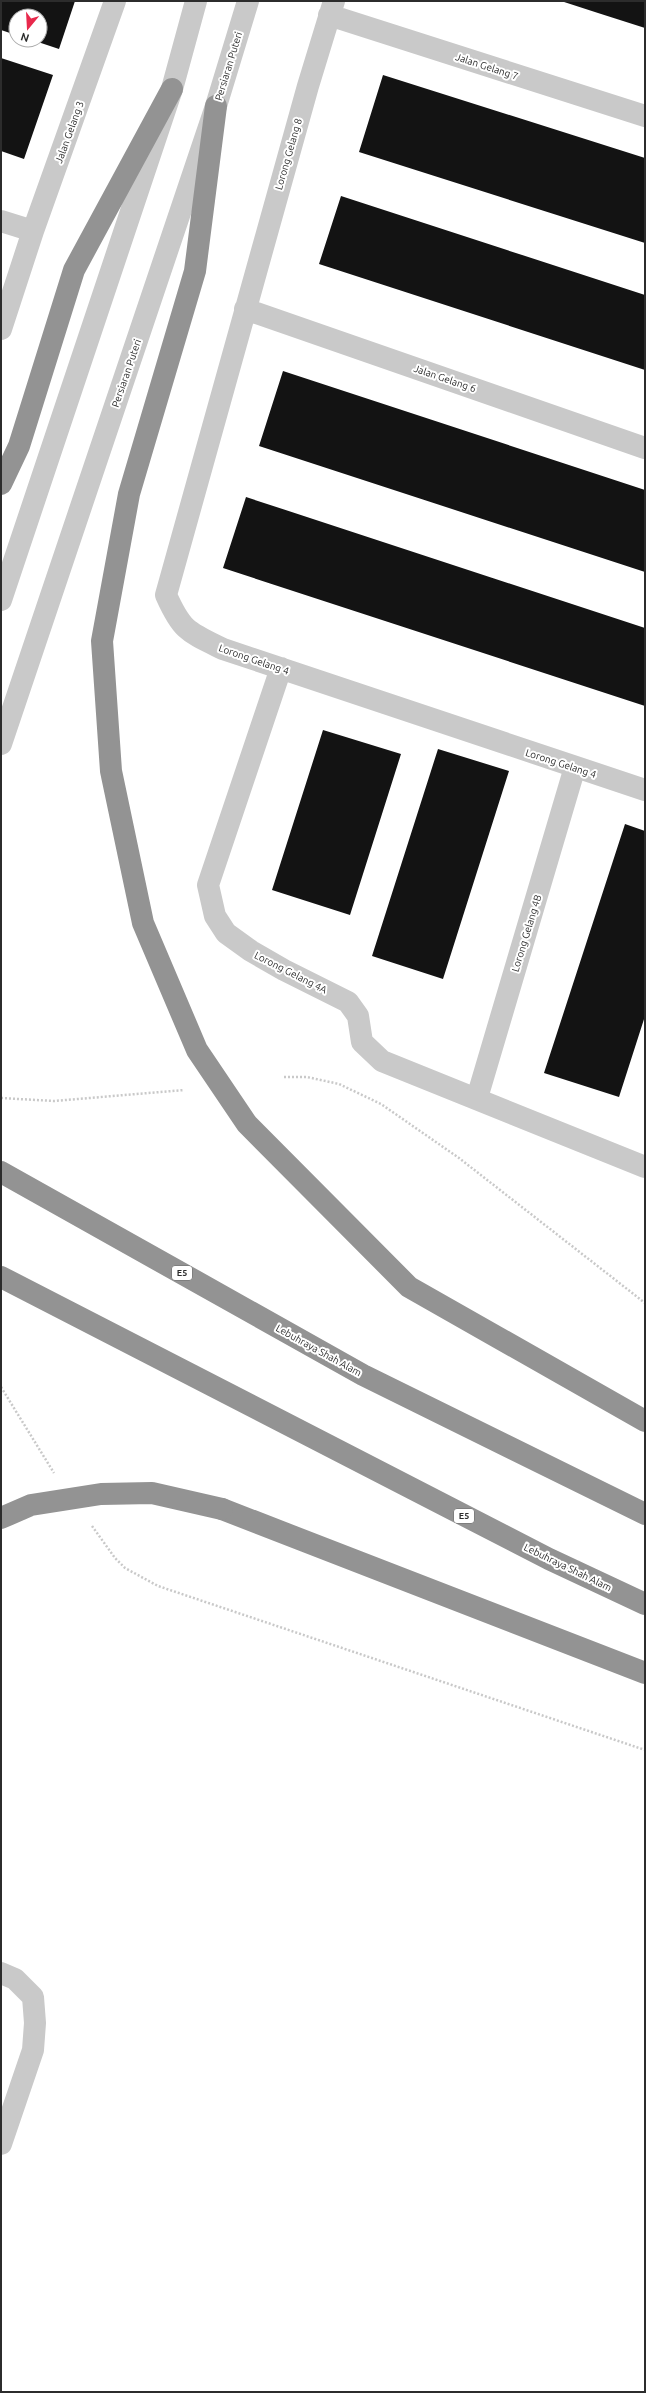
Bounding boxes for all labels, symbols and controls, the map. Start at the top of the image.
north arrow [8,8,48,48]
street label: Persiaran Puteri [213,30,244,102]
text: N [19,31,31,44]
street label: Jalan Gelang 7 [454,51,520,82]
street label: Jalan Gelang 3 [53,100,86,165]
street label: Lorong Gelang 8 [273,117,304,191]
street label: Persiaran Puteri [110,338,143,409]
street label: Jalan Gelang 6 [412,363,478,394]
street label: Lorong Gelang 4 [217,642,291,677]
street label: Lorong Gelang 4 [524,747,598,780]
street label: Lorong Gelang 4B [510,893,543,973]
street label: Lorong Gelang 4A [253,949,329,996]
road number: E5 [172,1266,192,1280]
street label: Lebuhraya Shah Alam [274,1322,363,1379]
road number: E5 [454,1509,474,1523]
street label: Lebuhraya Shah Alam [522,1541,613,1593]

